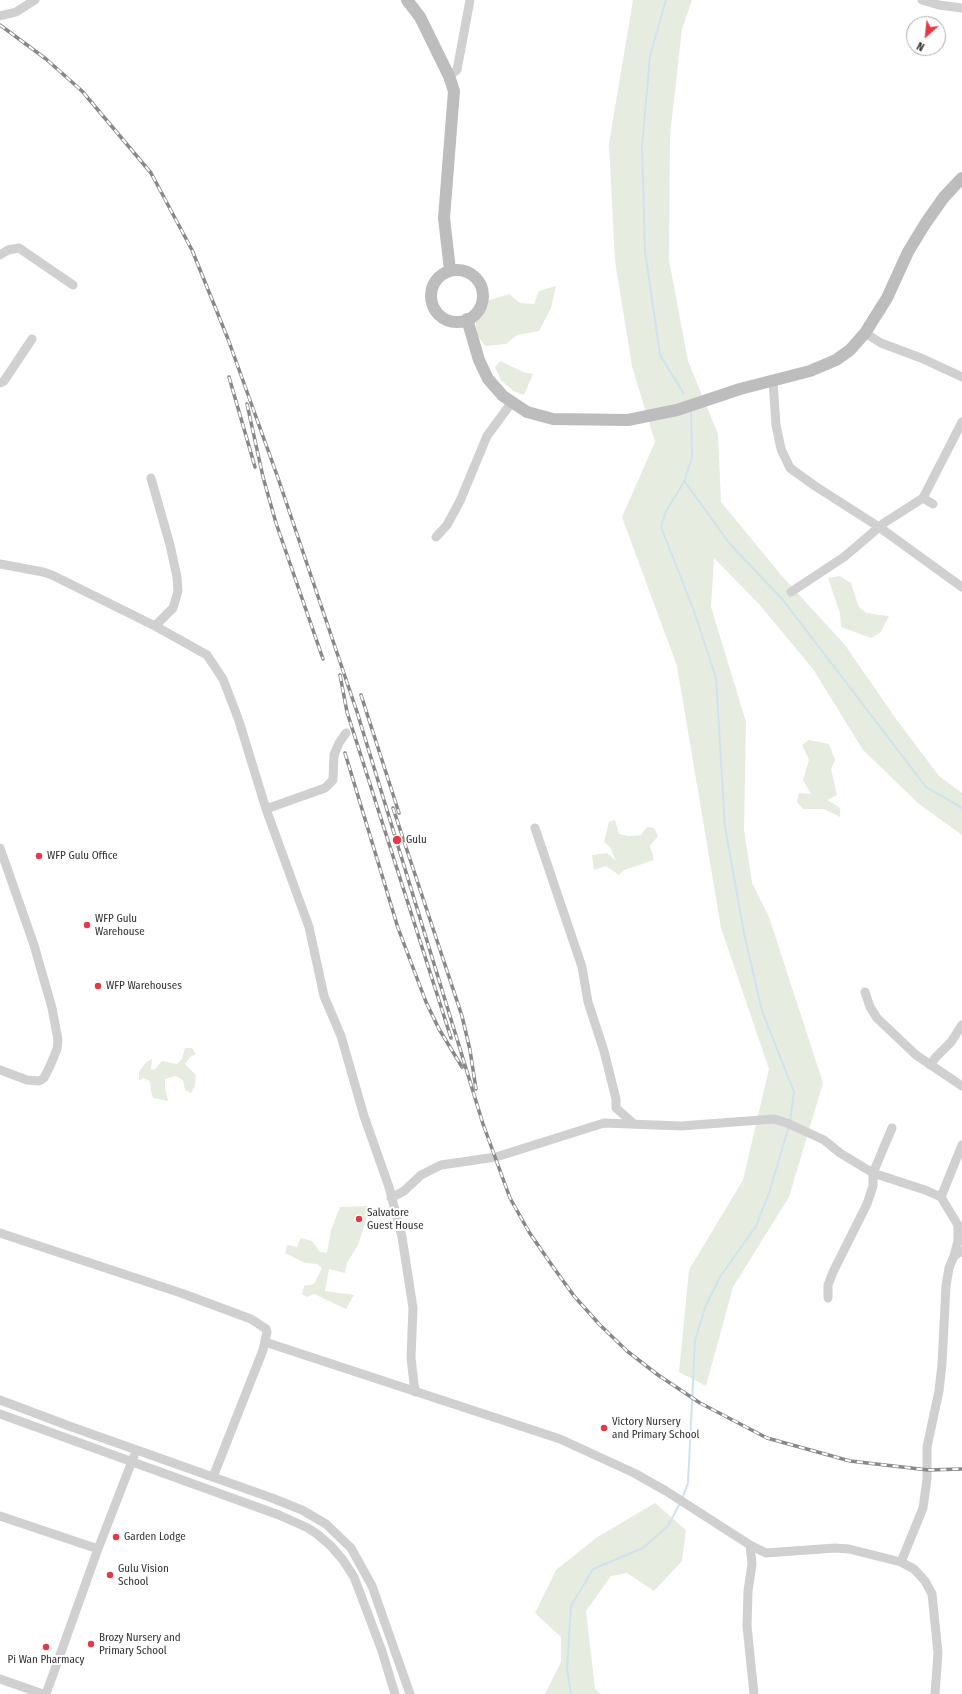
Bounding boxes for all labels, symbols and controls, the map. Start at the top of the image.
north arrow [906,16,946,56]
text: N [915,39,927,54]
place label: Gulu [406,833,427,847]
marker: Gulu [391,834,403,846]
place label: WFP Gulu Office [47,849,118,863]
marker: WFP Gulu Office [34,851,44,861]
place label: WFP Gulu Warehouse [95,912,145,938]
marker: WFP Gulu Warehouse [82,920,92,930]
place label: WFP Warehouses [106,979,182,993]
marker: WFP Warehouses [93,981,103,991]
place label: Salvatore Guest House [367,1206,424,1232]
marker: Salvatore Guest House [354,1214,364,1224]
place label: Victory Nursery and Primary School [612,1415,699,1441]
marker: Victory Nursery and Primary School [599,1423,609,1433]
place label: Garden Lodge [124,1530,186,1544]
marker: Garden Lodge [111,1532,121,1542]
place label: Gulu Vision School [118,1562,169,1588]
marker: Gulu Vision School [105,1570,115,1580]
place label: Brozy Nursery and Primary School [99,1631,181,1657]
marker: Brozy Nursery and Primary School [86,1639,96,1649]
marker: Pi Wan Pharmacy [41,1642,51,1652]
place label: Pi Wan Pharmacy [8,1653,84,1667]

